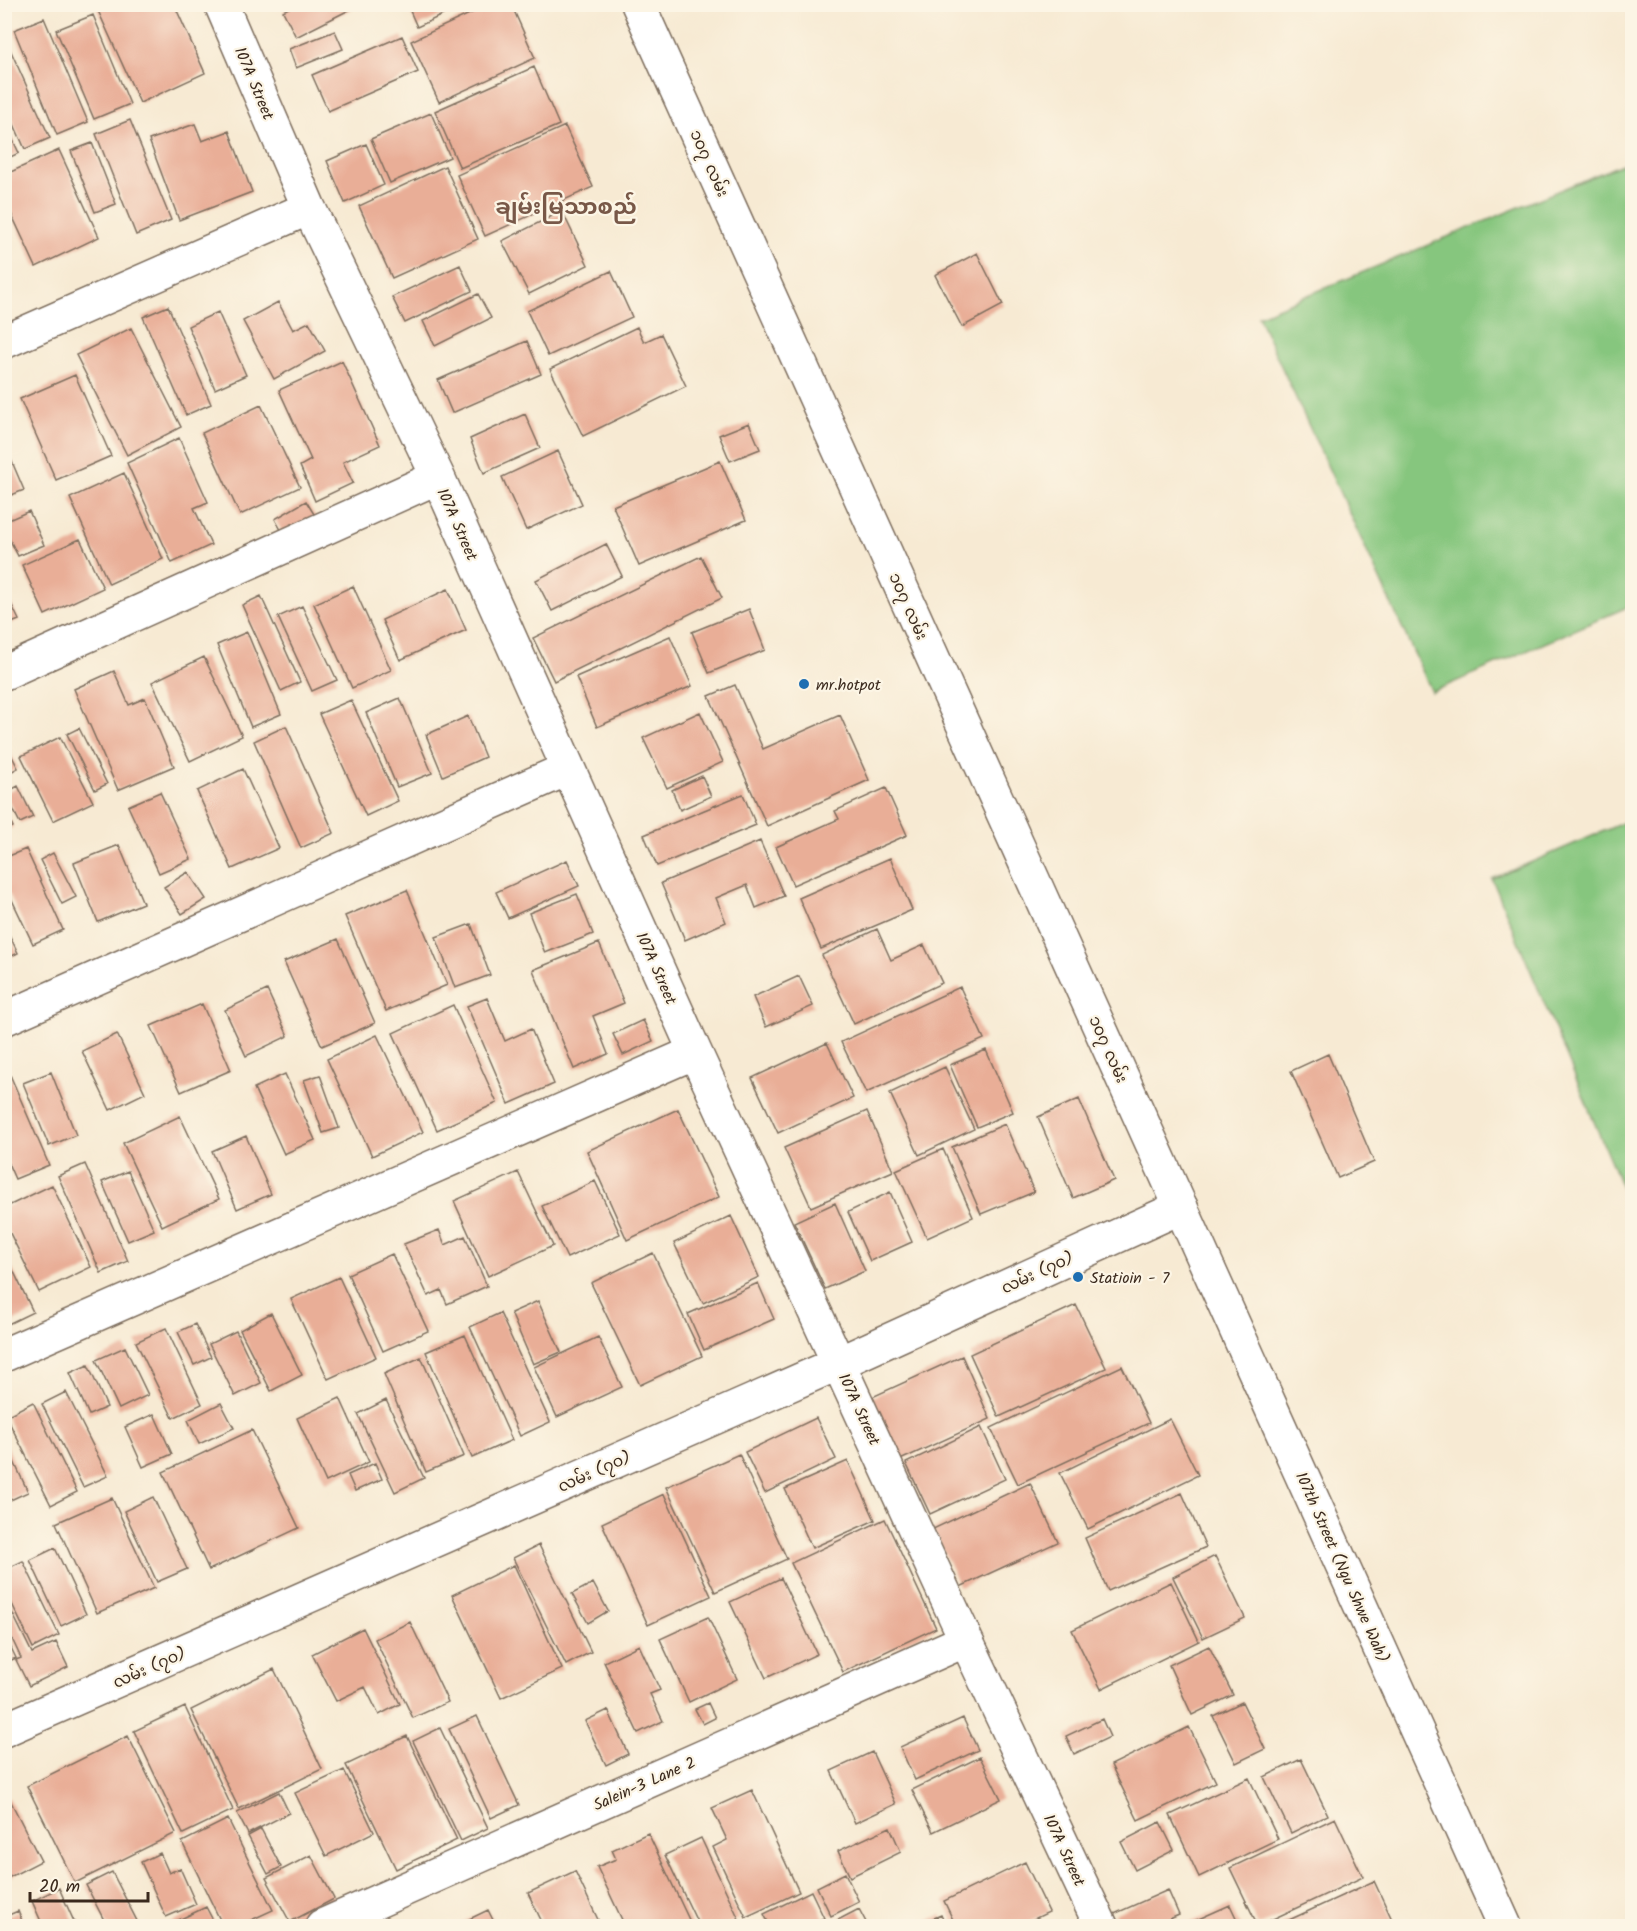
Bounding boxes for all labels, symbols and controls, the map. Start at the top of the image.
street label: 107A Street [227,43,281,125]
street label: ၁၀၇ လမ်း [683,126,735,201]
district label: ချမ်းမြသာစည် [495,191,637,226]
street label: 107A Street [430,484,484,566]
street label: ၁၀၇ လမ်း [882,569,934,644]
place label: mr.hotpot [816,673,882,698]
marker: mr.hotpot [797,677,811,691]
street label: 107A Street [629,928,683,1010]
street label: ၁၀၇ လမ်း [1082,1012,1134,1087]
street label: လမ်း (၇၀) [997,1246,1078,1301]
place label: Statioin - 7 [1090,1266,1170,1291]
marker: Statioin - 7 [1071,1270,1085,1284]
street label: 107A Street [831,1369,887,1451]
street label: လမ်း (၇၀) [554,1445,635,1500]
street label: 107th Street (Ngu Shwe Wah) [1288,1468,1395,1667]
street label: လမ်း (၇၀) [109,1641,190,1696]
street label: Salein-3 Lane 2 [589,1751,700,1818]
street label: 107A Street [1036,1810,1092,1892]
scale bar [30,1865,148,1903]
text: 20 m [39,1873,80,1902]

